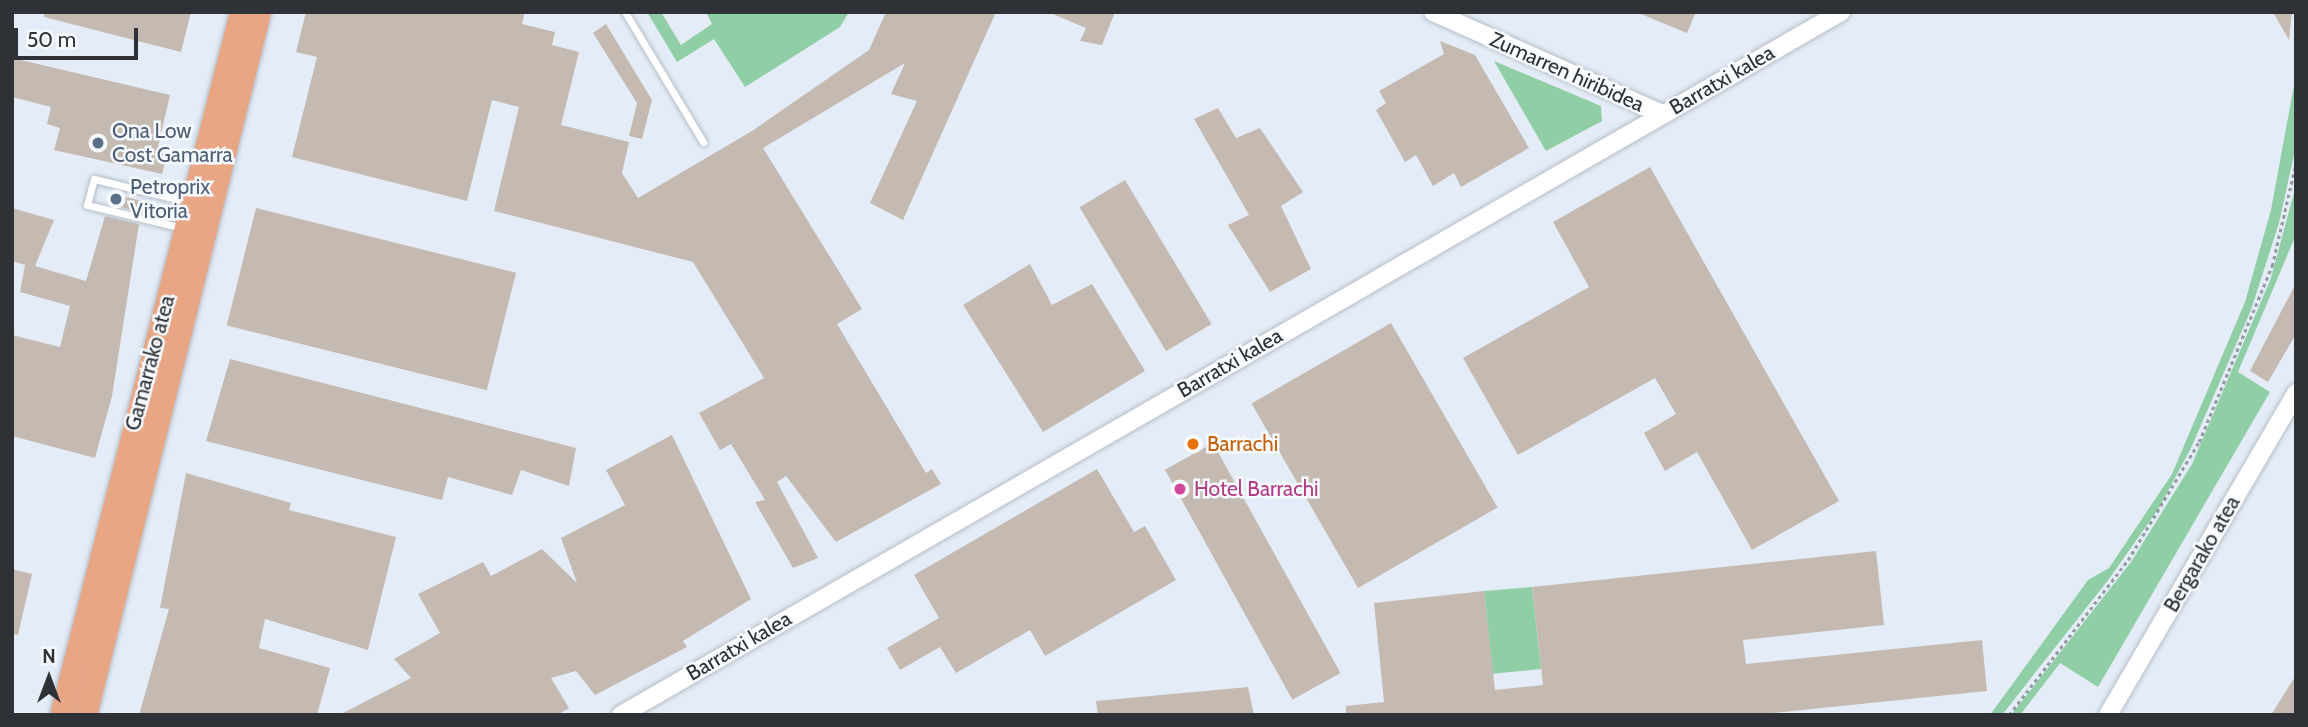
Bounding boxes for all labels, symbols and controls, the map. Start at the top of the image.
scale bar [18,14,142,58]
text: 50 m [27,27,76,52]
street label: Zumarren hiribidea [1486,27,1648,117]
street label: Barratxi kalea [1665,40,1779,120]
place label: Ona Low Cost Gamarra [112,118,233,168]
marker: Ona Low Cost Gamarra [90,135,106,151]
place label: Petroprix Vitoria [130,174,210,224]
marker: Petroprix Vitoria [108,191,124,207]
street label: Gamarrako atea [120,293,180,433]
street label: Barratxi kalea [1173,323,1287,403]
place label: Barrachi [1207,431,1278,457]
marker: Barrachi [1185,436,1201,452]
place label: Hotel Barrachi [1194,476,1319,502]
marker: Hotel Barrachi [1172,481,1188,497]
street label: Bergarako atea [2159,491,2245,617]
street label: Barratxi kalea [682,606,796,686]
north arrow [14,643,84,713]
text: N [42,645,56,668]

